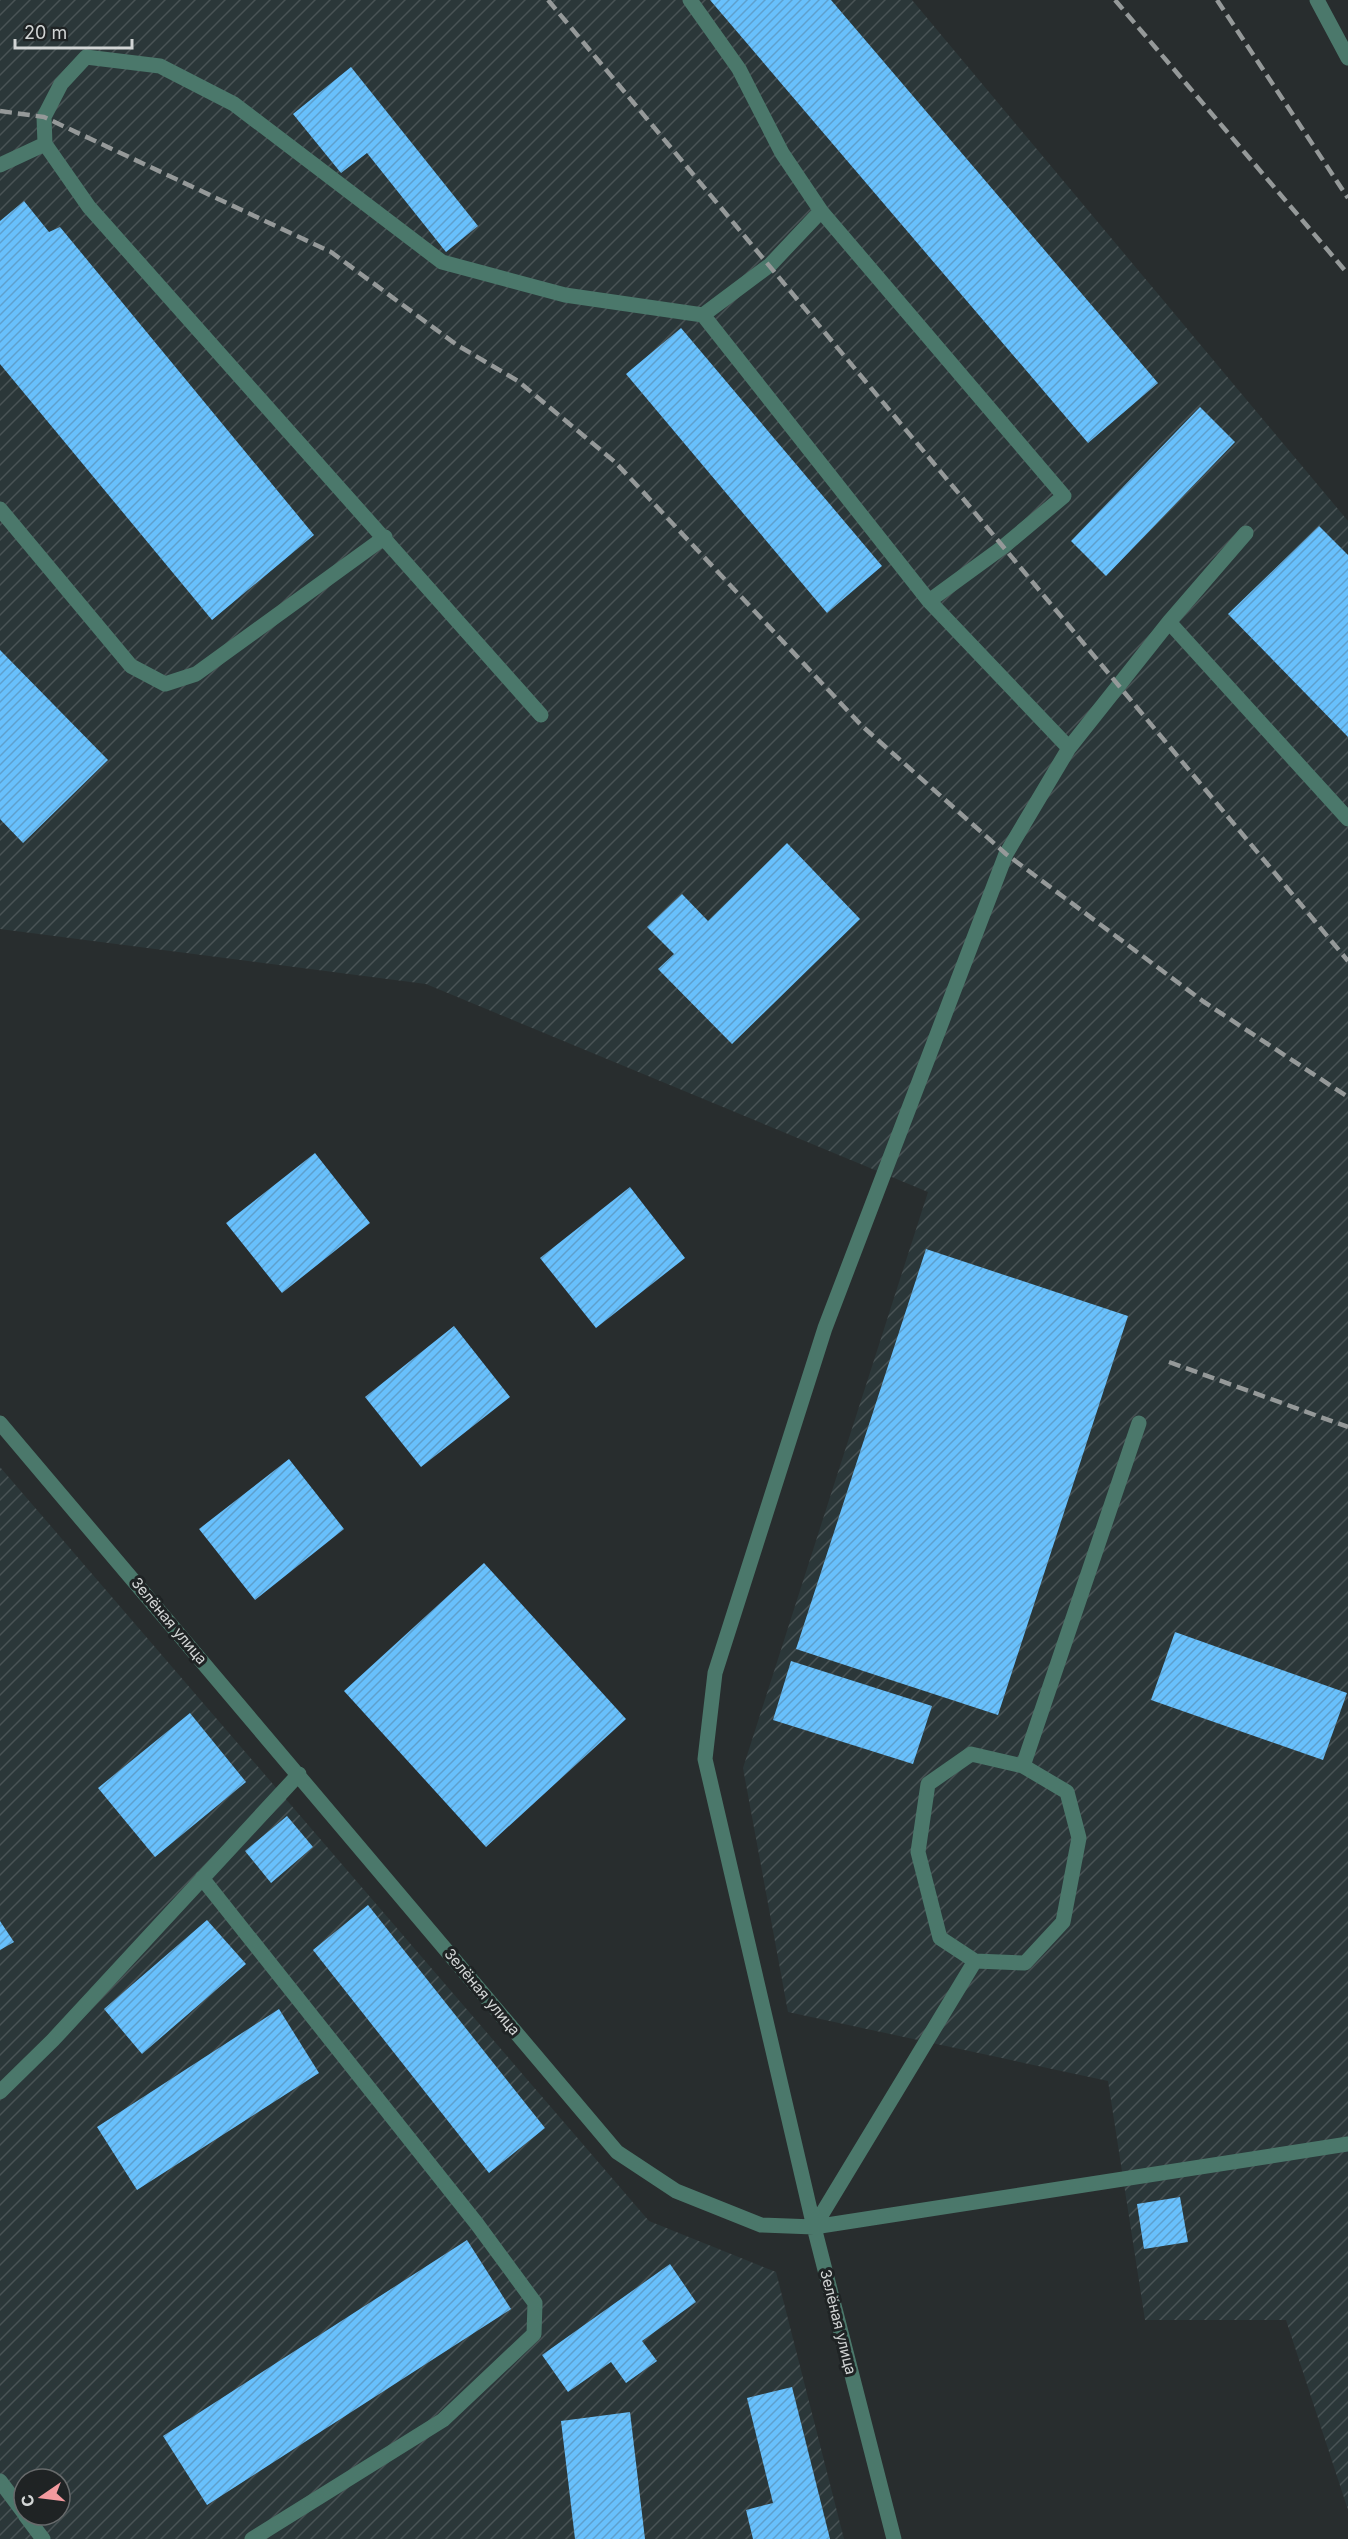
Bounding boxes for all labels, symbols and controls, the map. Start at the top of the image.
scale bar [15,12,132,50]
text: 20 m [24,22,67,43]
street label: Зелёная улица [127,1573,211,1668]
street label: Зелёная улица [440,1944,524,2039]
street label: Зелёная улица [816,2267,861,2376]
north arrow [12,2467,72,2527]
text: С [16,2492,39,2509]

